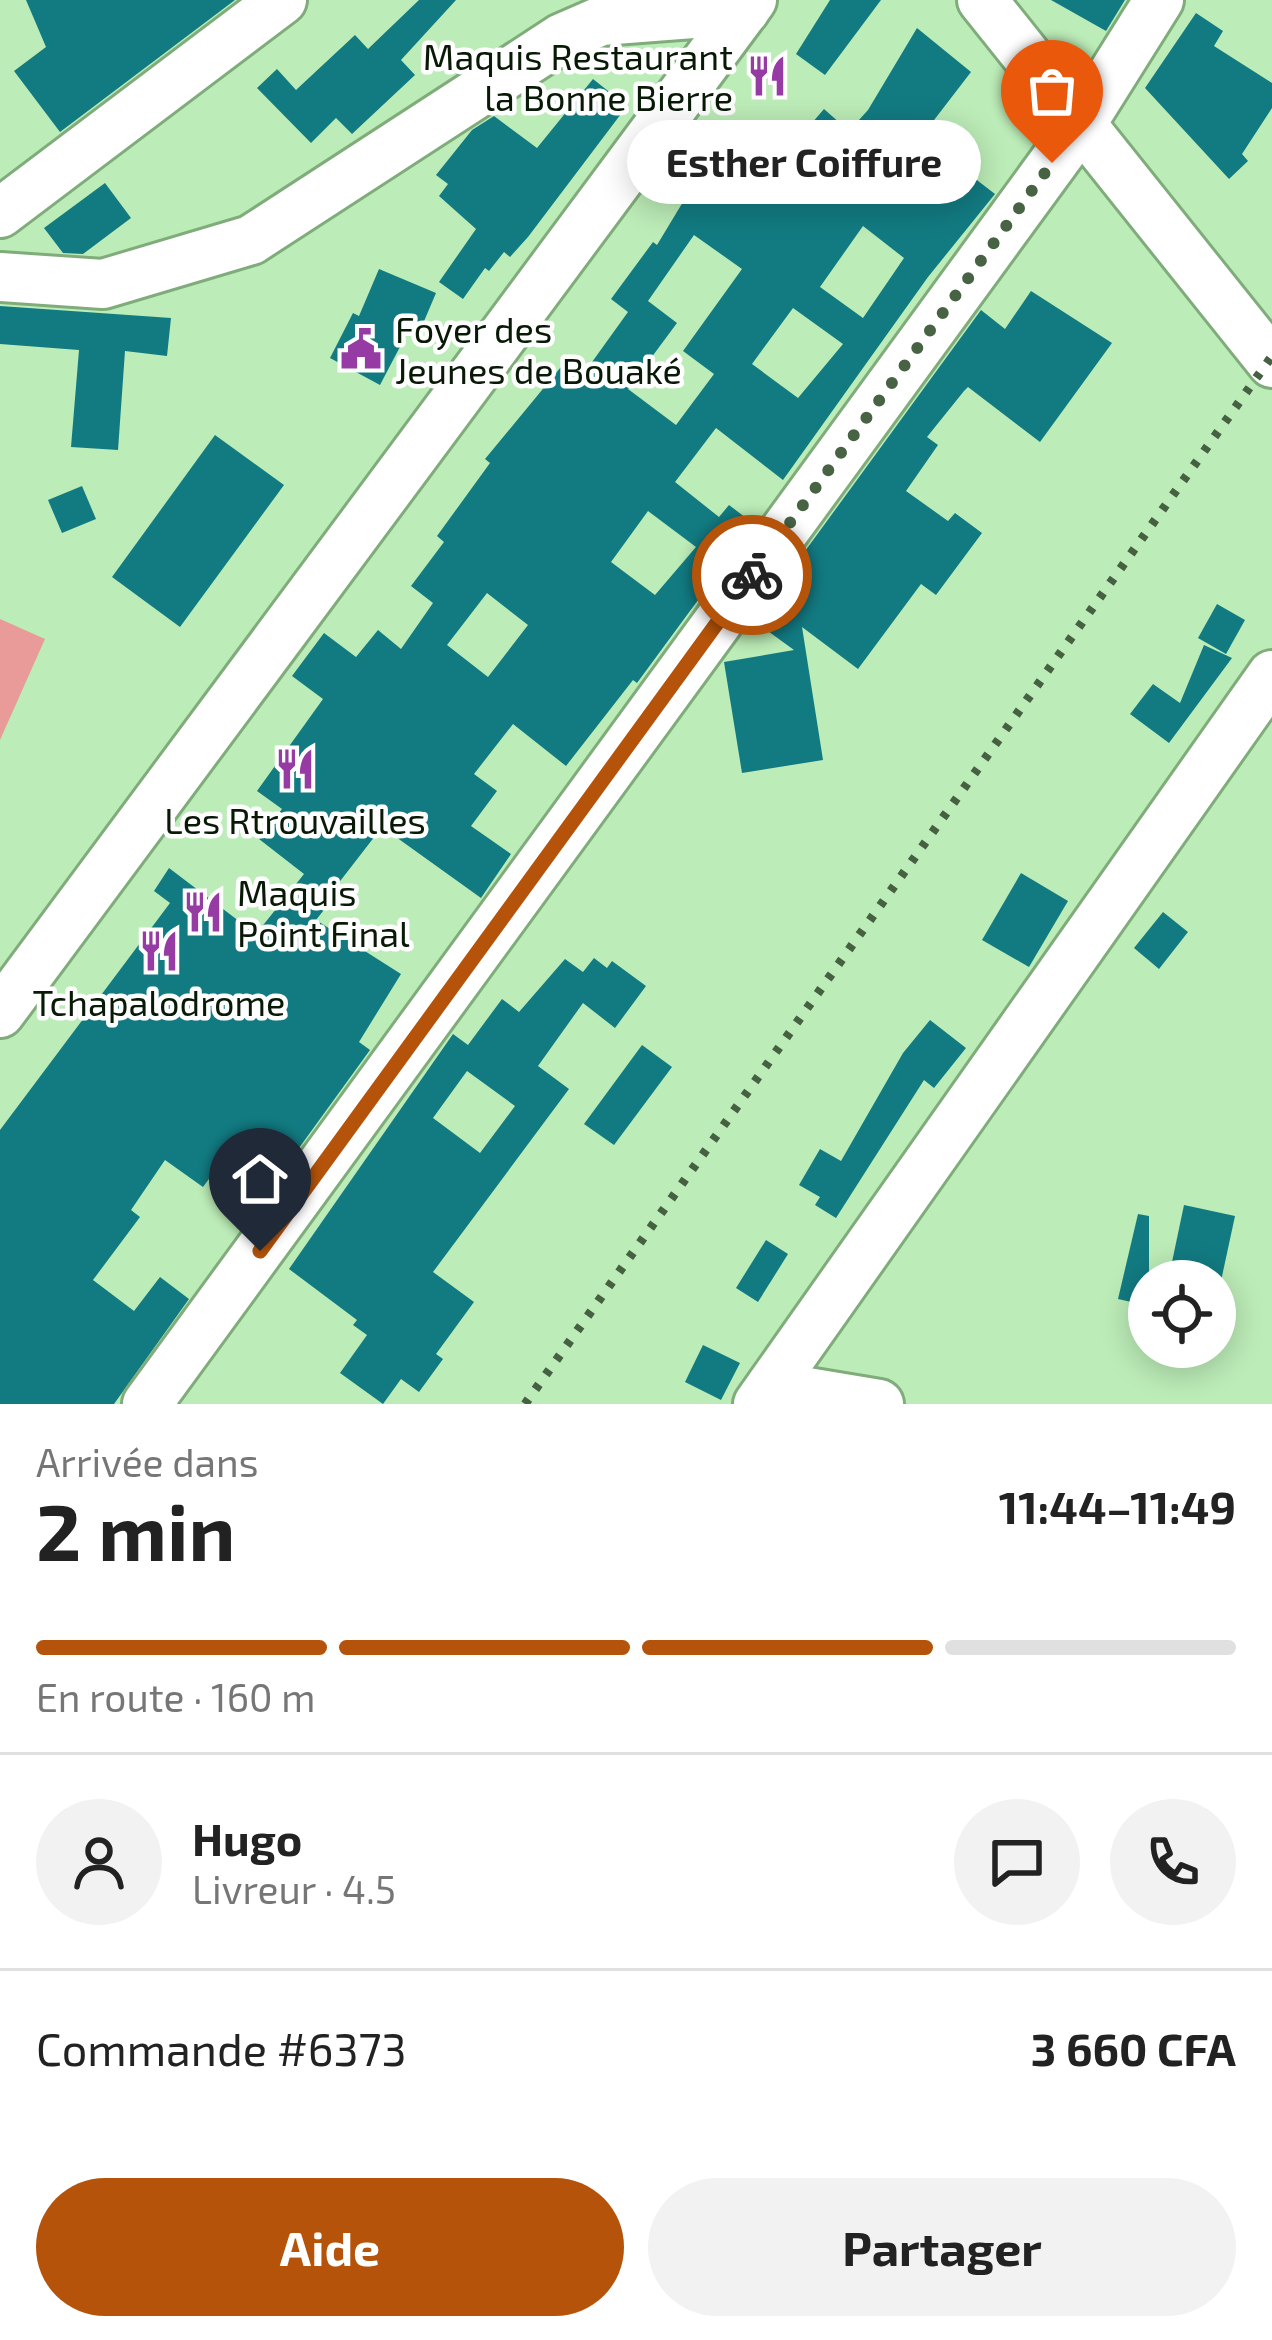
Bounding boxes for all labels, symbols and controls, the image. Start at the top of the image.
place label: Maquis Restaurant la Bonne Bierre [423,34,733,118]
pin [1001,40,1103,163]
restaurant icon: Maquis Restaurant la Bonne Bierre [744,53,790,99]
icon: bag [1019,58,1085,124]
callout: Esther Coiffure [626,121,980,205]
text: Esther Coiffure [666,138,942,185]
place label: Foyer des Jeunes de Bouaké [395,307,682,391]
public building icon: Foyer des Jeunes de Bouaké [338,326,384,372]
courier [692,515,812,635]
icon: bike [719,542,785,608]
restaurant icon: Les Rtrouvailles [272,746,318,792]
place label: Les Rtrouvailles [164,798,426,841]
place label: Maquis Point Final [237,870,410,954]
restaurant icon: Maquis Point Final [180,889,226,935]
restaurant icon: Tchapalodrome [136,928,182,974]
place label: Tchapalodrome [33,980,285,1023]
pin [209,1128,311,1251]
icon: home [227,1146,293,1212]
map controls [1128,1260,1236,1368]
button: locate [1128,1260,1236,1368]
text: Arrivée dans [36,1438,258,1485]
text: 11:44–11:49 [999,1479,1236,1533]
text: 2 min [36,1483,235,1577]
text: En route · 160 m [36,1673,315,1720]
button: person [36,1799,162,1925]
button: chat [954,1799,1080,1925]
button: phone [1110,1799,1236,1925]
text: Hugo [192,1811,302,1865]
text: Livreur · 4.5 [192,1865,396,1912]
text: Commande #6373 [36,2021,407,2075]
text: 3 660 CFA [1031,2021,1236,2075]
button: Aide [36,2178,624,2316]
button: Partager [648,2178,1236,2316]

